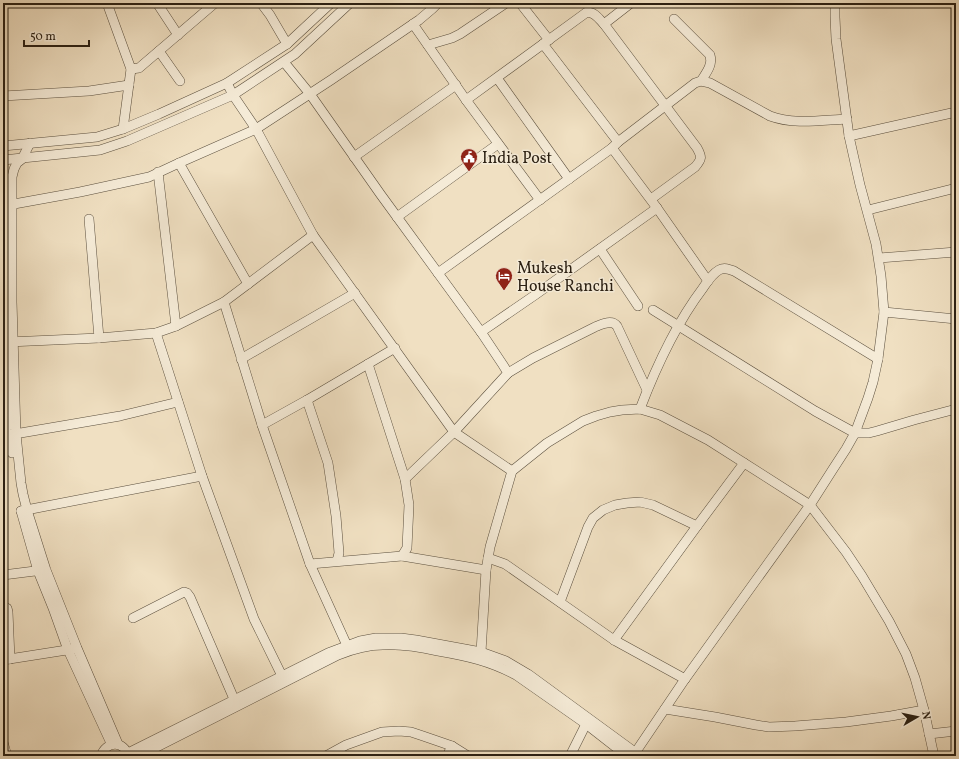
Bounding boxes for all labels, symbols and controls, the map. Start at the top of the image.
scale bar [24,22,89,48]
text: 50 m [30,29,56,45]
public building icon: India Post [459,147,479,172]
place label: India Post [482,148,553,170]
place label: Mukesh House Ranchi [517,258,614,298]
hotel icon: Mukesh House Ranchi [494,266,514,291]
north arrow [897,697,937,737]
text: N [917,711,933,721]

